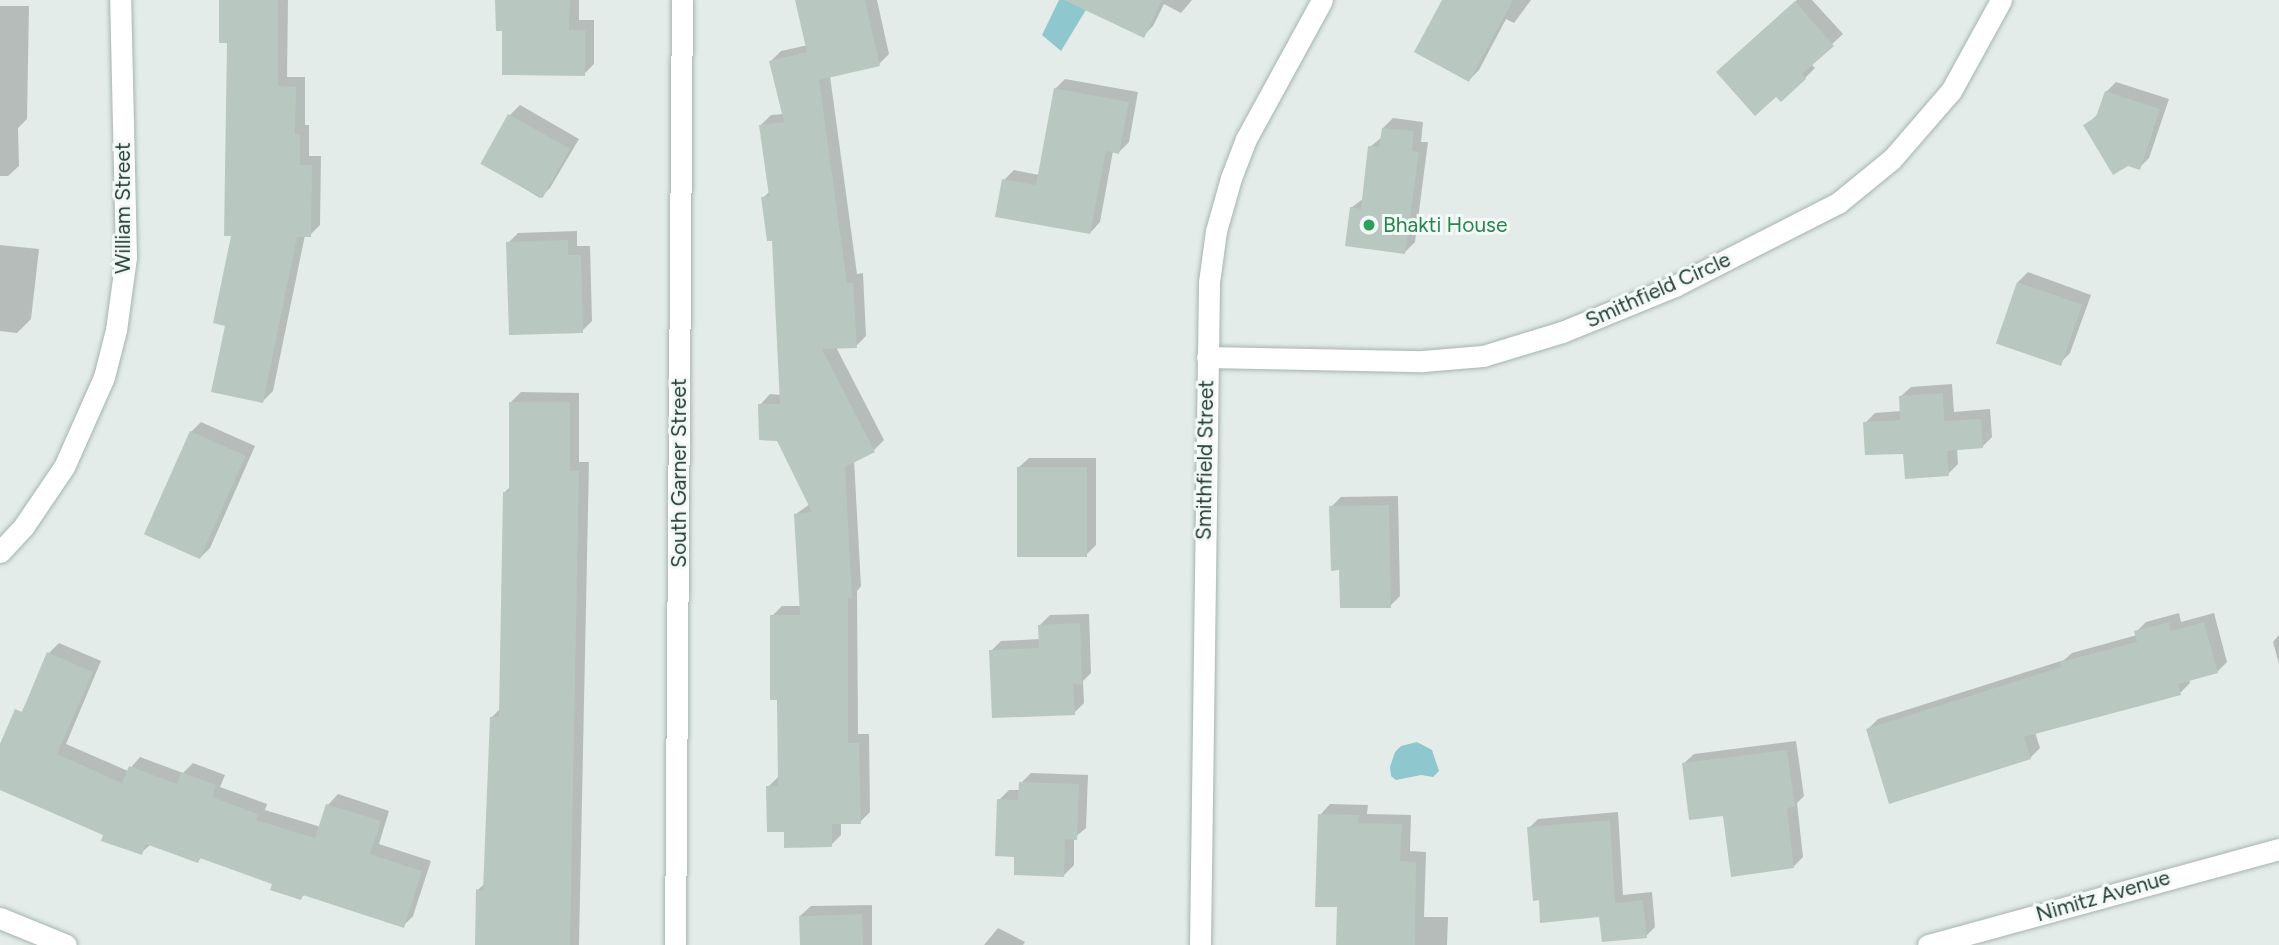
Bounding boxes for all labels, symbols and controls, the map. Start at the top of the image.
street label: William Street [110,142,136,274]
place label: Bhakti House [1383,212,1507,238]
marker: Bhakti House [1361,217,1377,233]
street label: Smithfield Circle [1582,247,1734,333]
street label: South Garner Street [666,378,692,568]
street label: Smithfield Street [1191,380,1219,540]
street label: Nimitz Avenue [2033,865,2173,927]

